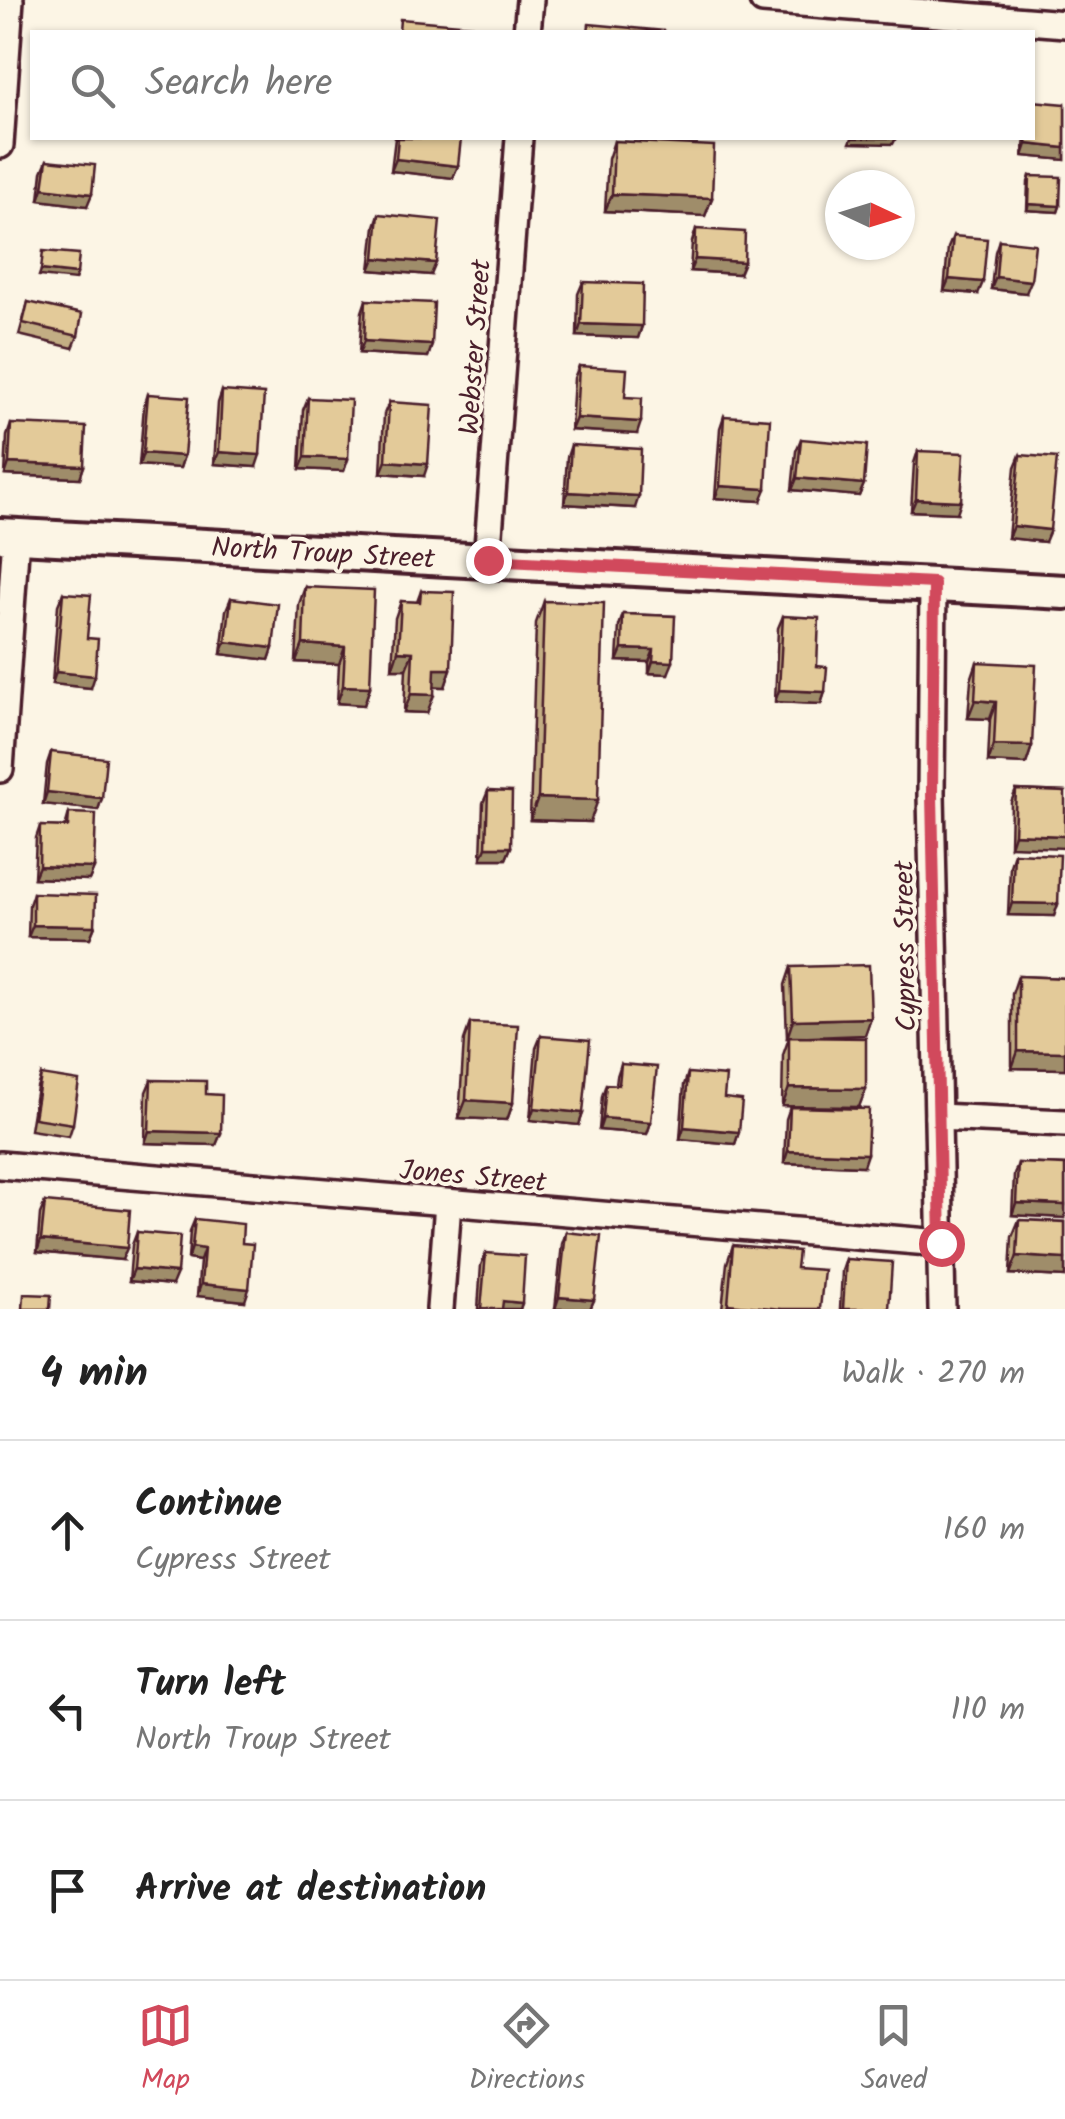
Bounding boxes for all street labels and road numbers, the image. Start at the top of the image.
street label: Webster Street [448,257,505,437]
street label: North Troup Street [210,526,437,583]
street label: Cypress Street [882,859,930,1032]
street label: Jones Street [397,1149,549,1206]

